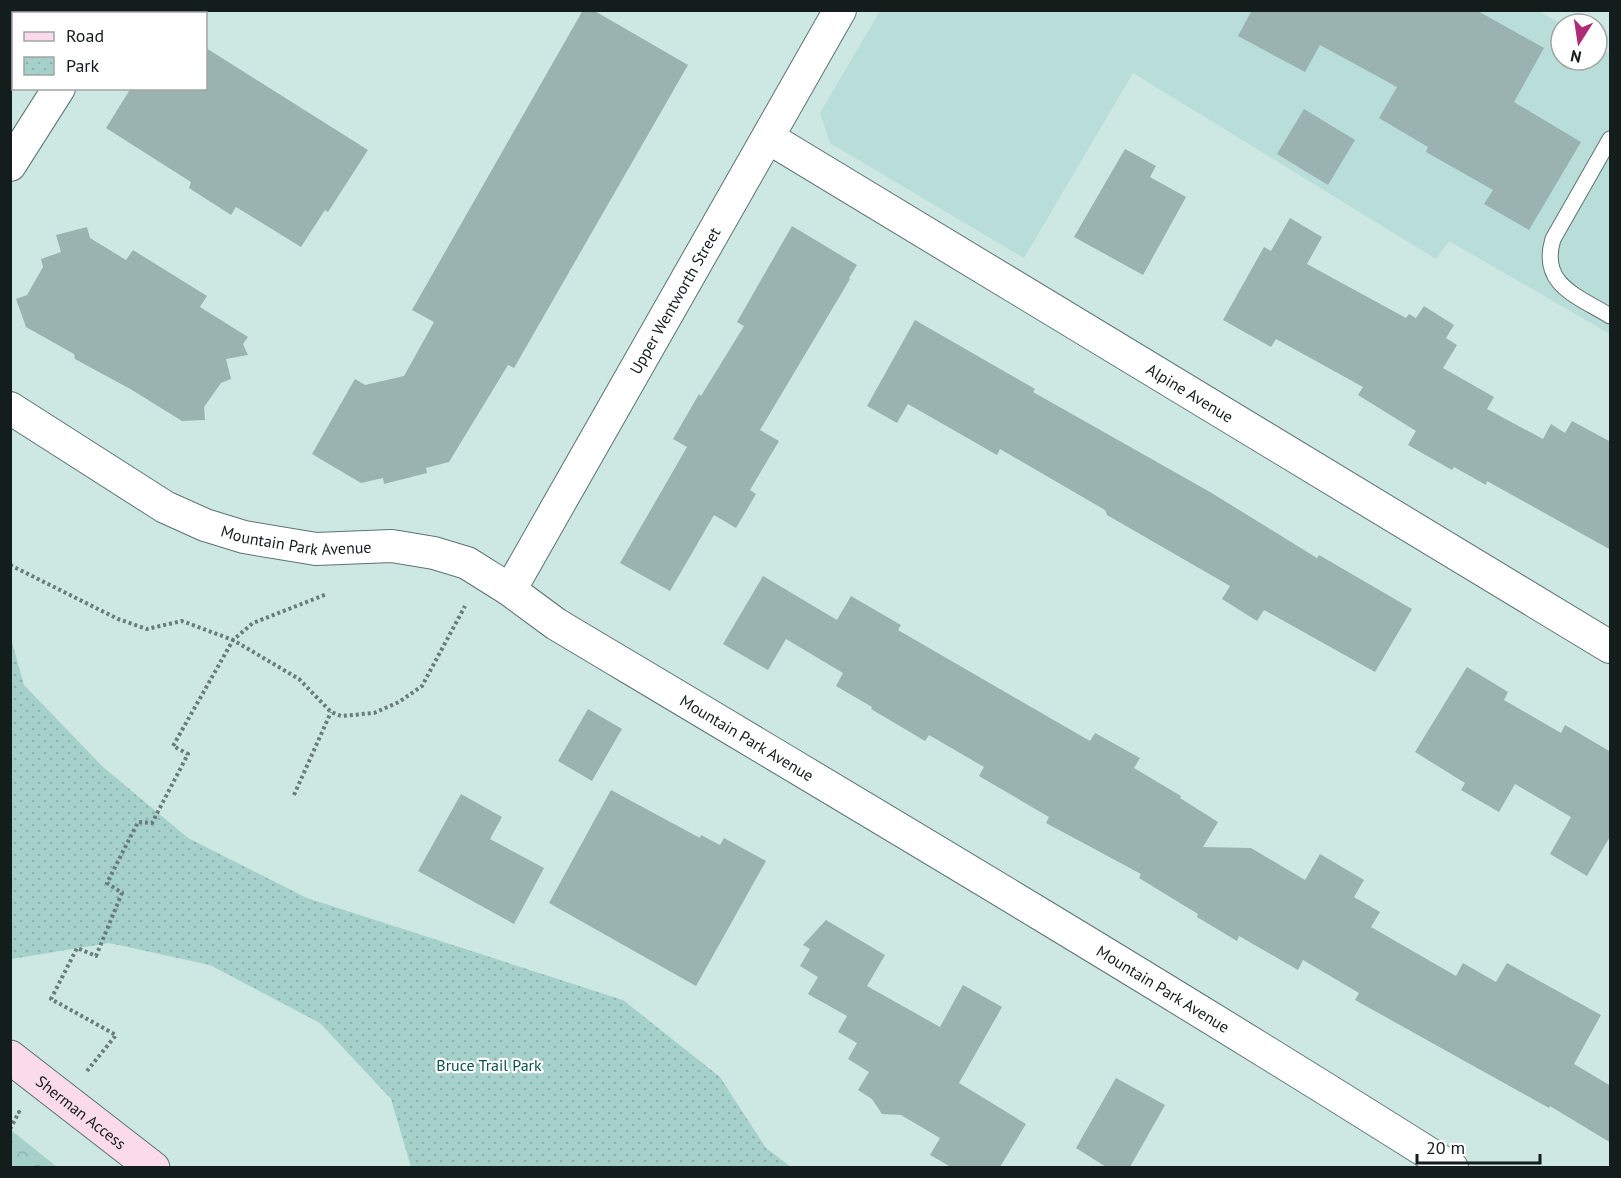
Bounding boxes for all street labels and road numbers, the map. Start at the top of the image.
street label: Upper Wentworth Street [625,223,725,378]
street label: Alpine Avenue [1143,359,1237,427]
street label: Mountain Park Avenue [218,520,372,559]
street label: Mountain Park Avenue [677,690,817,785]
street label: Mountain Park Avenue [1093,941,1233,1037]
street label: Sherman Access [32,1071,130,1154]

